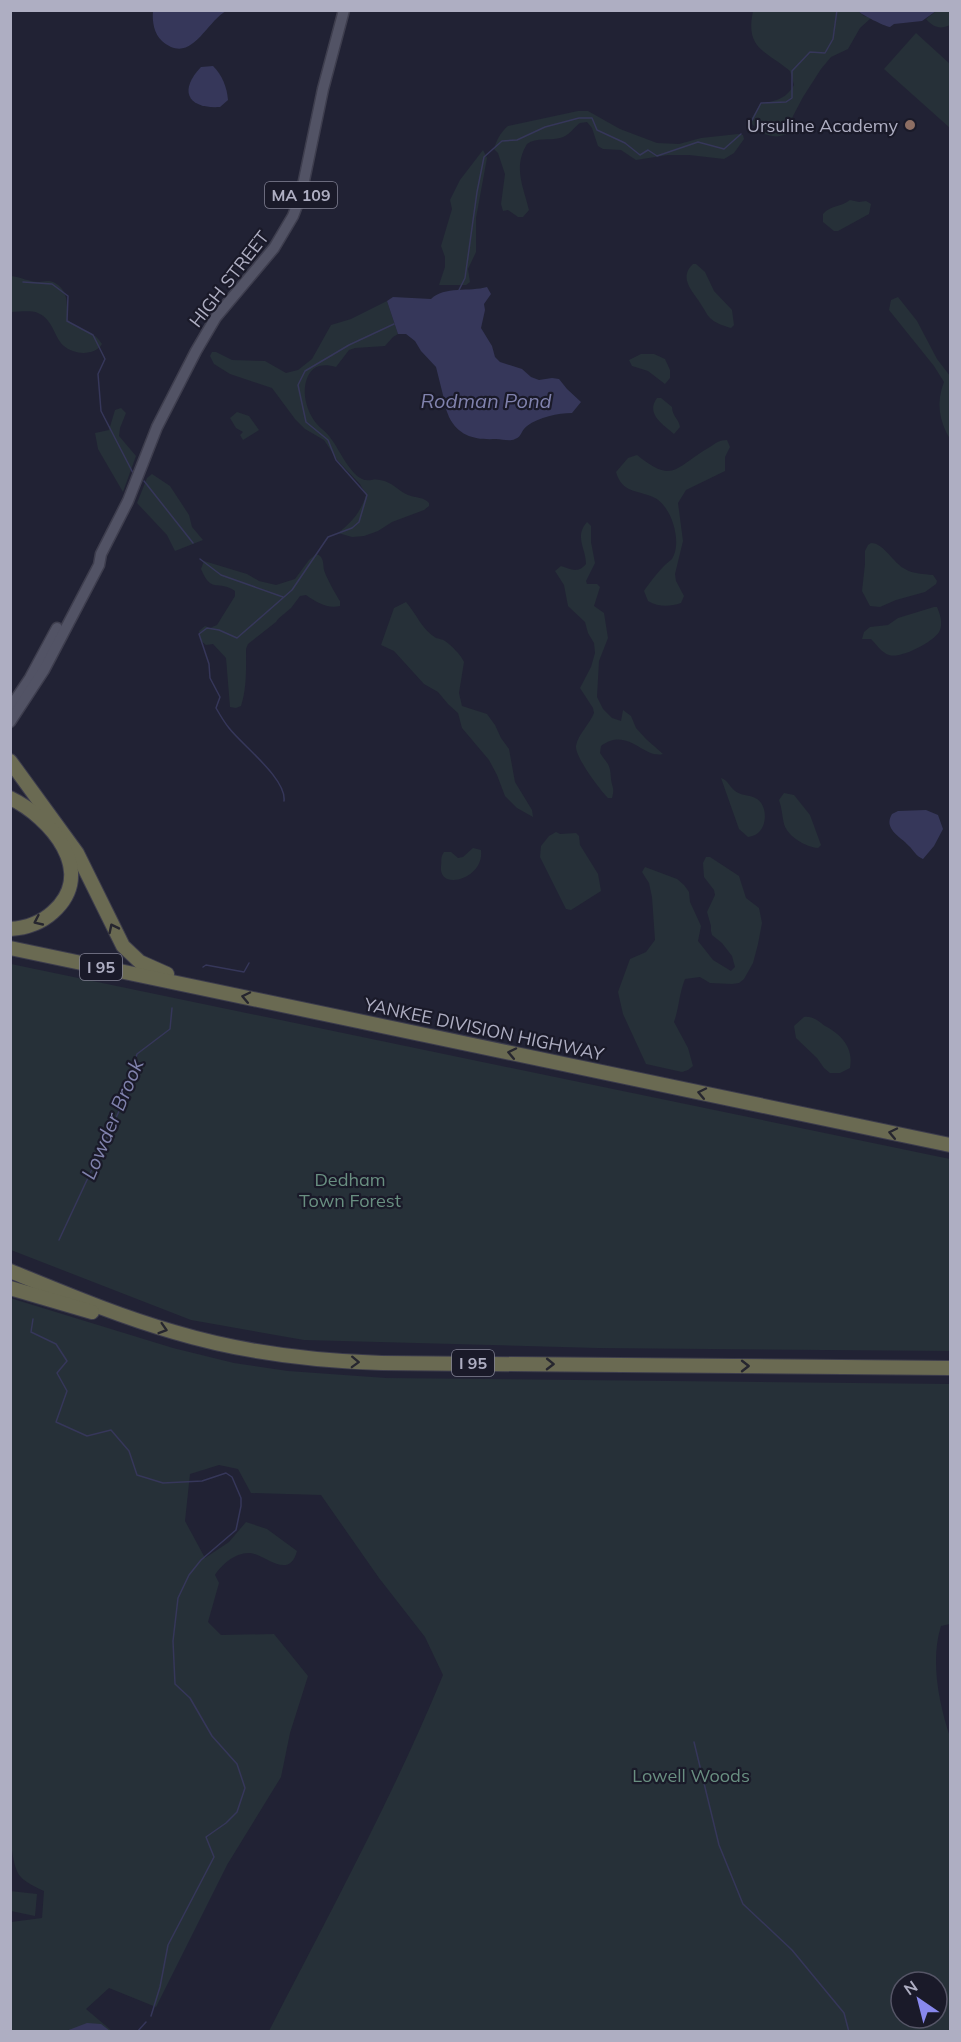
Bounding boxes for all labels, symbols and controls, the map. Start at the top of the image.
place label: Ursuline Academy [747,114,898,137]
marker: Ursuline Academy [903,118,917,132]
road number: MA 109 [265,182,337,208]
street label: HIGH STREET [184,226,274,332]
water label: Rodman Pond [420,388,552,413]
one-way arrow [33,914,44,926]
one-way arrow [109,923,120,934]
road number: I 95 [80,954,122,980]
one-way arrow [241,991,251,1004]
street label: YANKEE DIVISION HIGHWAY [361,992,607,1066]
one-way arrow [507,1047,517,1060]
water label: Lowder Brook [75,1054,149,1183]
one-way arrow [698,1087,708,1100]
one-way arrow [889,1127,899,1140]
park label: Dedham Town Forest [299,1168,401,1212]
one-way arrow [157,1322,168,1334]
road number: I 95 [452,1350,494,1376]
one-way arrow [350,1355,359,1368]
one-way arrow [545,1358,554,1370]
one-way arrow [740,1359,749,1372]
park label: Lowell Woods [632,1764,750,1787]
north arrow [889,1970,949,2030]
text: N [900,1976,921,1999]

